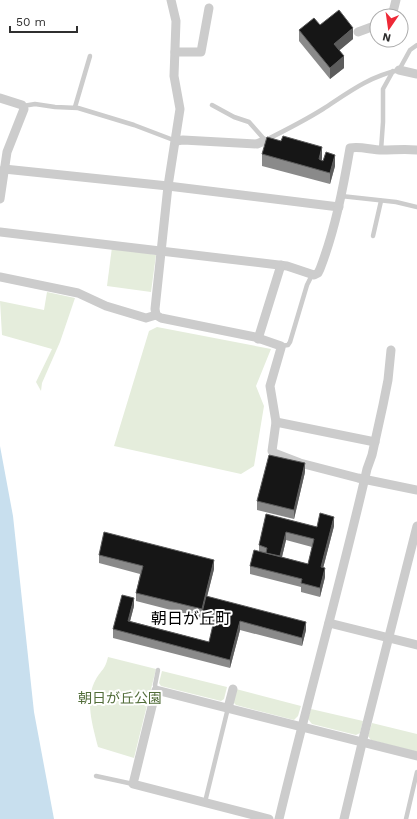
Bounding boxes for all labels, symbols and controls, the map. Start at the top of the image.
scale bar [10,8,77,34]
north arrow [369,8,409,48]
text: 50 m [16,15,46,29]
text: N [381,30,392,45]
district label: 朝日が丘町 [151,609,231,628]
park label: 朝日が丘公園 [78,690,162,706]

